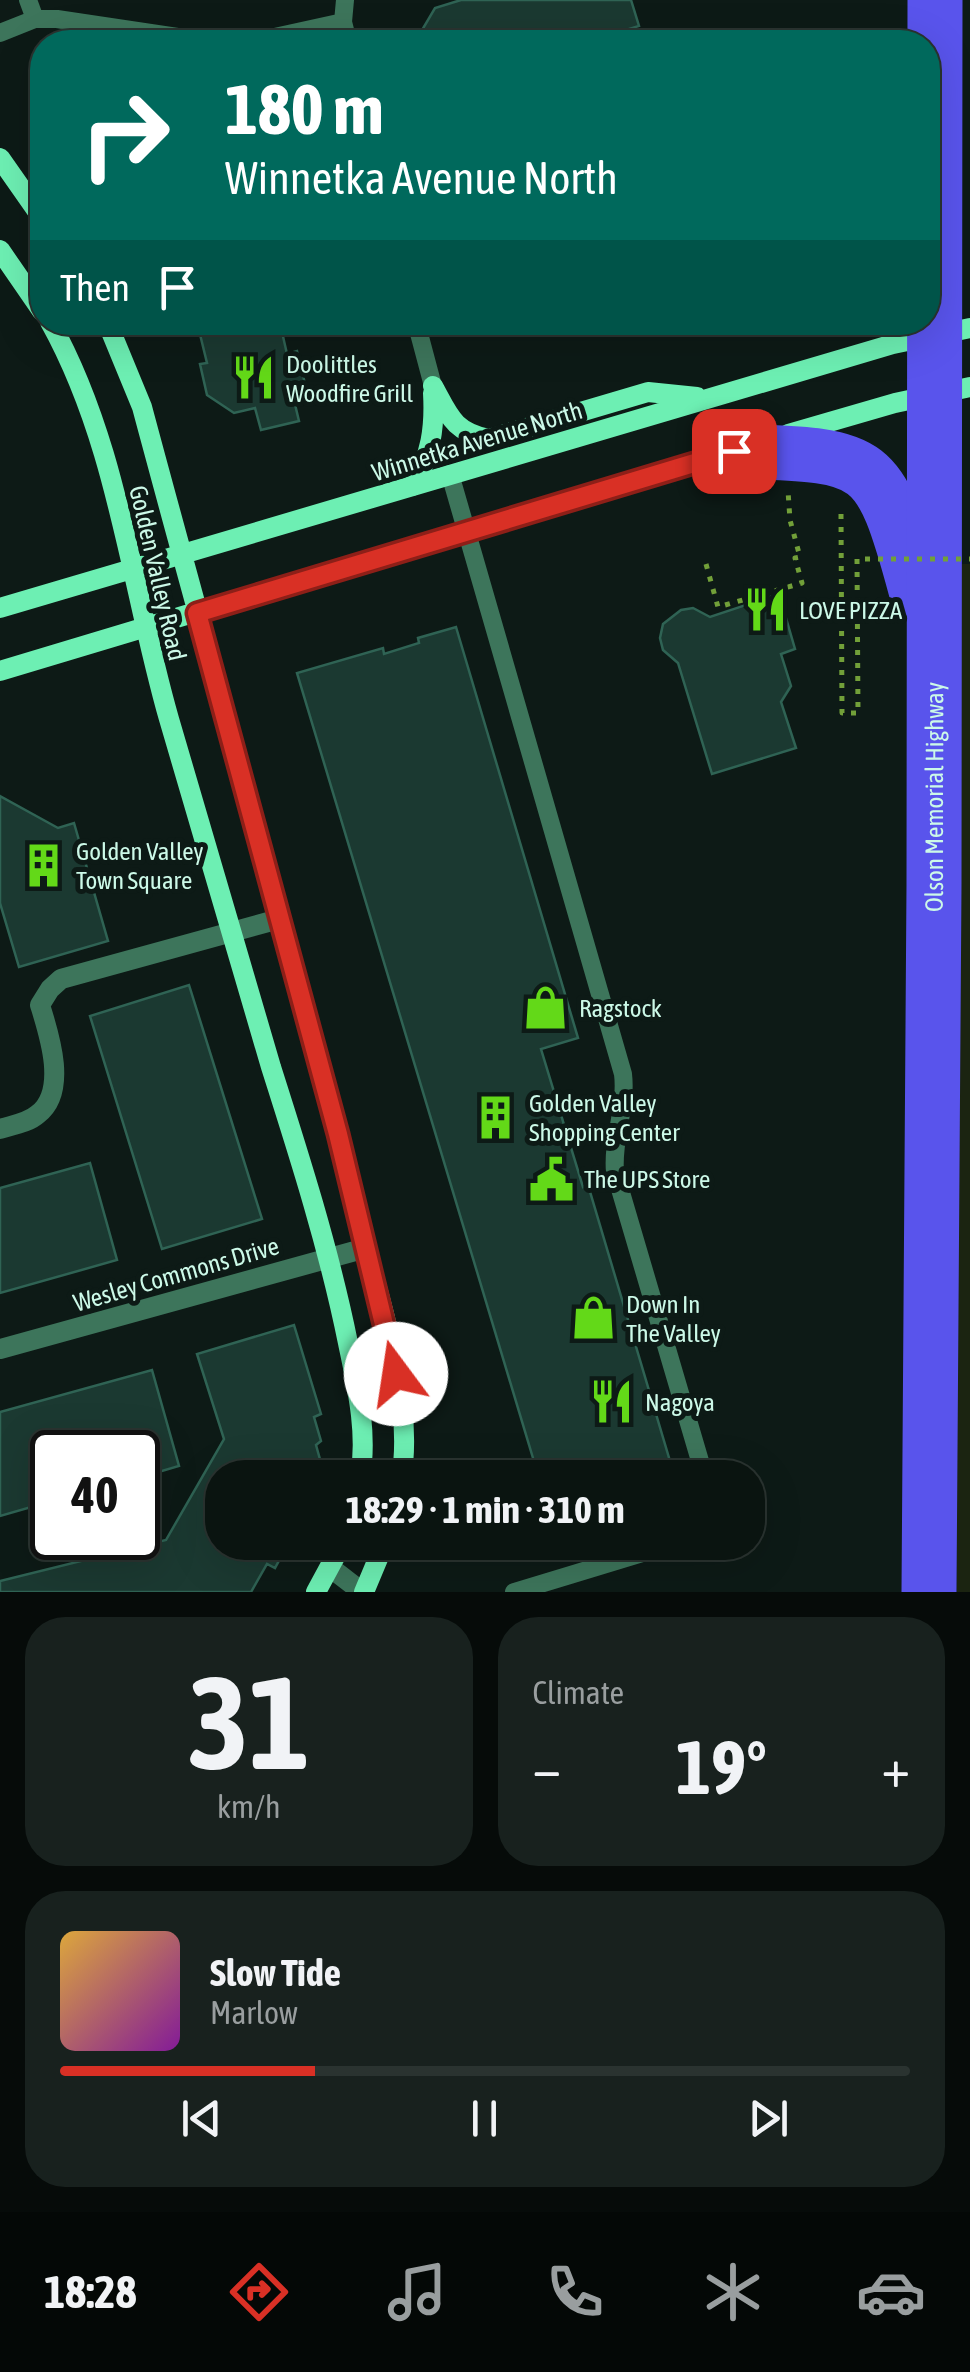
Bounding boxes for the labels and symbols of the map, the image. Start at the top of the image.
place label: Doolittles Woodfire Grill [286,350,414,407]
restaurant icon: Doolittles Woodfire Grill [229,354,277,402]
street label: Winnetka Avenue North [369,396,585,486]
pin [692,409,777,494]
street label: Golden Valley Road [124,483,192,663]
restaurant icon: LOVE PIZZA [742,586,790,634]
place label: LOVE PIZZA [799,596,903,624]
street label: Olson Memorial Highway [920,682,948,912]
place label: Golden Valley Town Square [76,837,204,894]
building icon: Golden Valley Town Square [19,841,67,889]
shop icon: Ragstock [522,984,570,1032]
place label: Ragstock [579,994,662,1022]
place label: Golden Valley Shopping Center [529,1089,680,1146]
building icon: Golden Valley Shopping Center [472,1093,520,1141]
public building icon: The UPS Store [527,1155,575,1203]
place label: The UPS Store [584,1165,710,1193]
street label: Wesley Commons Drive [70,1231,282,1317]
place label: Down In The Valley [626,1290,721,1347]
shop icon: Down In The Valley [569,1294,617,1342]
position arrow [344,1322,448,1426]
restaurant icon: Nagoya [588,1378,636,1426]
place label: Nagoya [645,1388,715,1416]
speed limit sign: 40 [30,1430,160,1560]

